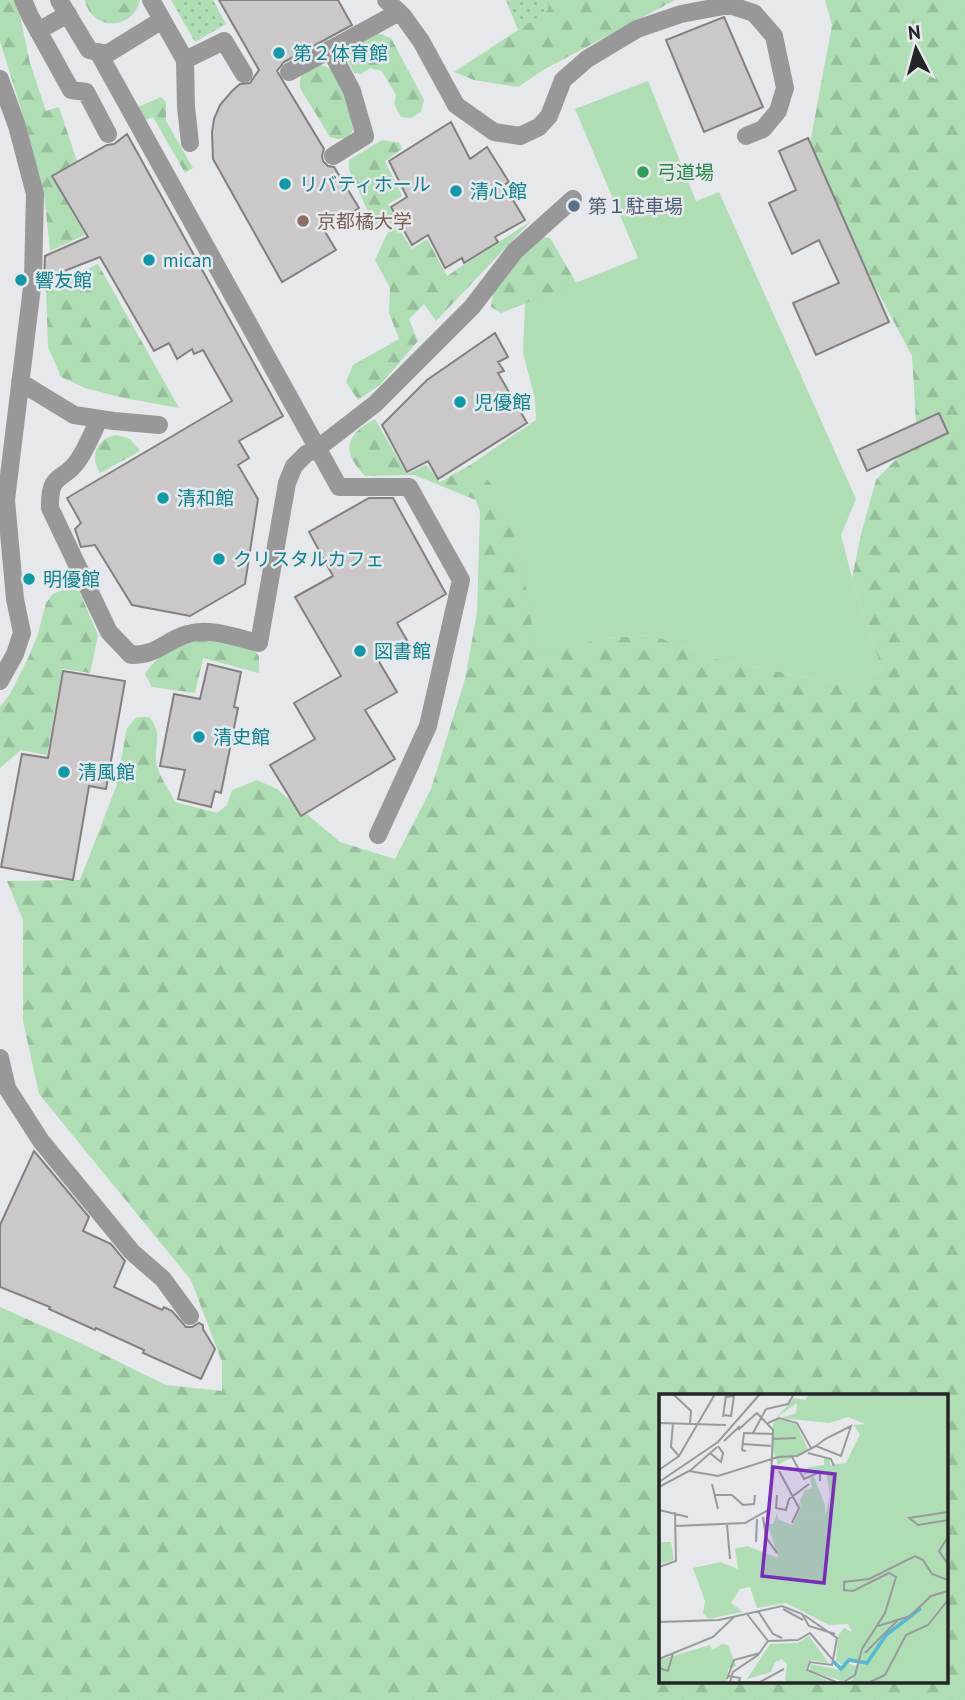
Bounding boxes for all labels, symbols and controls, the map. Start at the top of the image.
north arrow [881,14,951,84]
text: N [907,20,922,45]
place label: 第２体育館 [293,41,388,65]
marker: 第２体育館 [271,45,287,61]
place label: 弓道場 [657,160,714,184]
marker: 弓道場 [635,164,651,180]
place label: リバティホール [299,172,431,196]
marker: リバティホール [277,176,293,192]
place label: 清心館 [470,179,527,203]
marker: 清心館 [448,183,464,199]
place label: 第１駐車場 [588,194,683,218]
marker: 第１駐車場 [566,198,582,214]
place label: 京都橘大学 [317,209,412,233]
marker: 京都橘大学 [295,213,311,229]
place label: mican [163,248,212,272]
marker: mican [141,252,157,268]
place label: 響友館 [35,268,92,292]
marker: 響友館 [13,272,29,288]
place label: 児優館 [474,390,531,414]
marker: 児優館 [452,394,468,410]
place label: 清和館 [177,486,234,510]
marker: 清和館 [155,490,171,506]
place label: クリスタルカフェ [233,547,384,571]
marker: クリスタルカフェ [211,551,227,567]
place label: 明優館 [43,567,100,591]
marker: 明優館 [21,571,37,587]
place label: 図書館 [374,639,431,663]
marker: 図書館 [352,643,368,659]
place label: 清史館 [213,725,270,749]
marker: 清史館 [191,729,207,745]
place label: 清風館 [78,760,135,784]
marker: 清風館 [56,764,72,780]
inset map [659,1394,948,1682]

